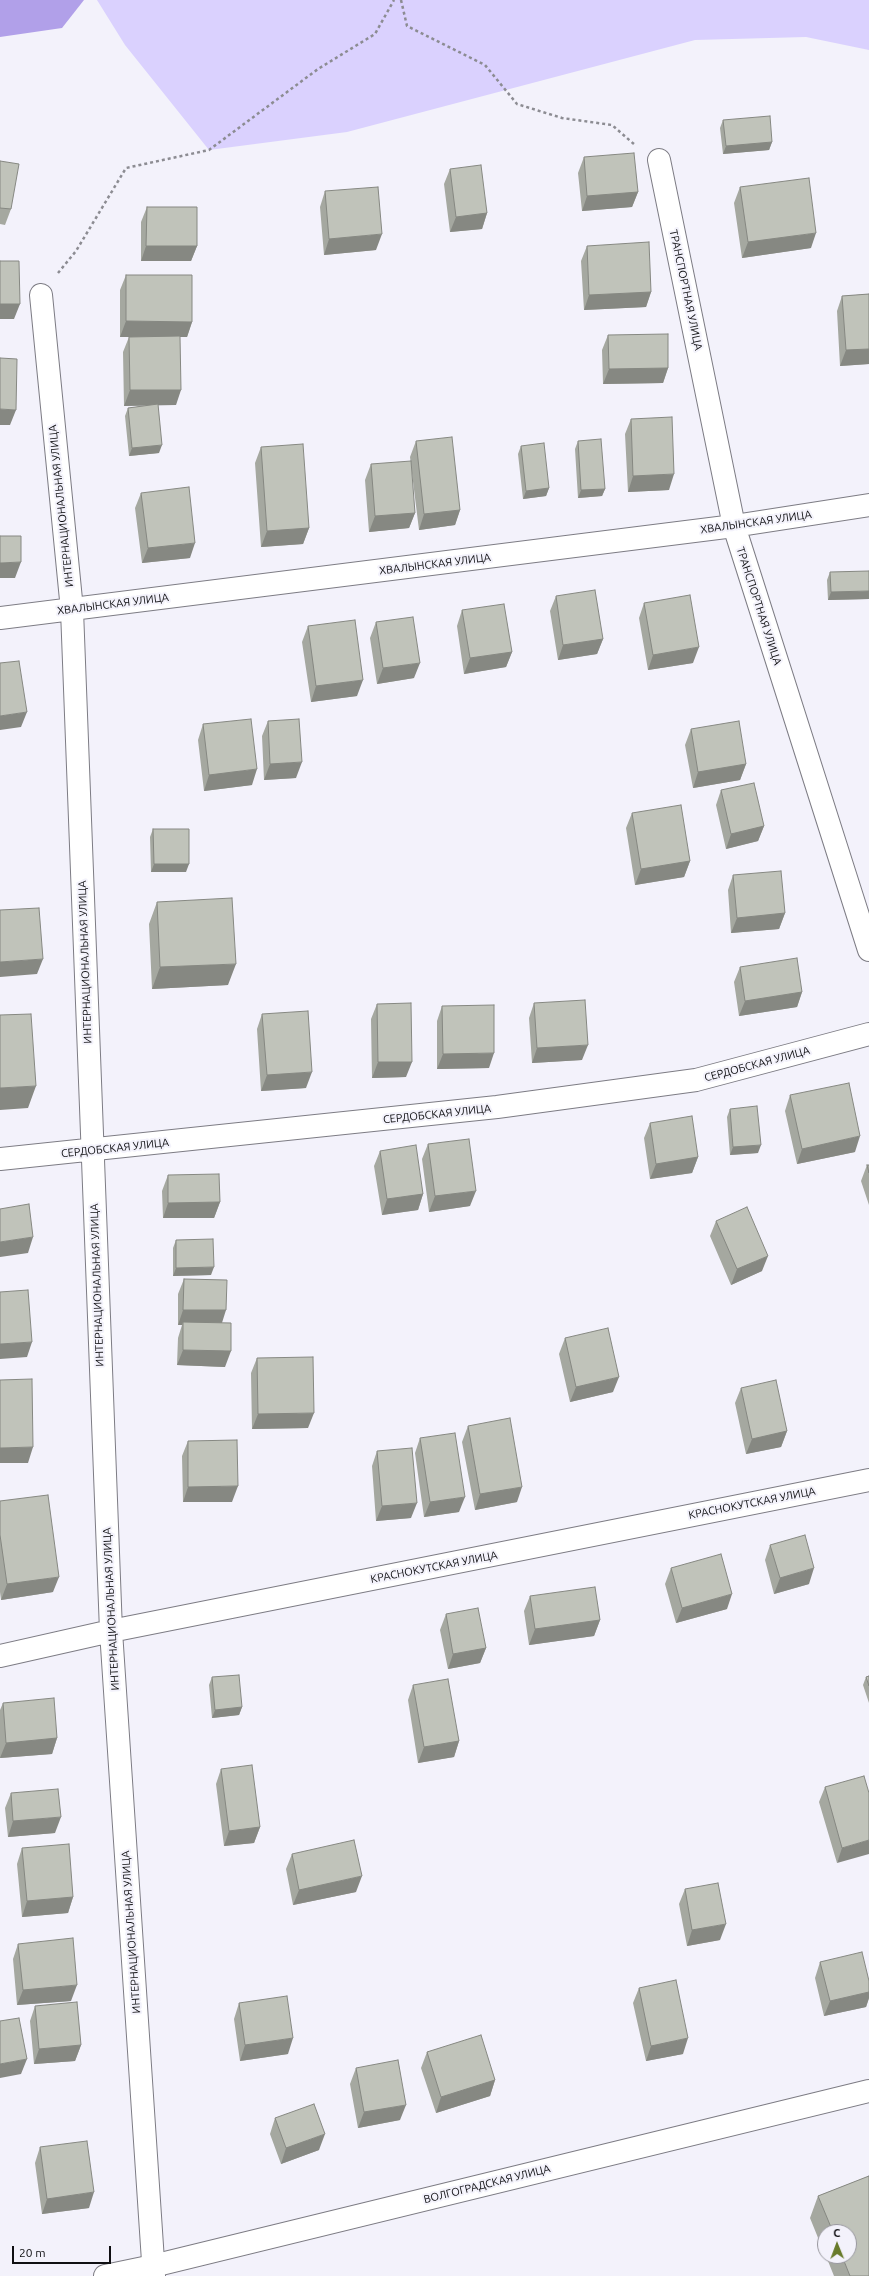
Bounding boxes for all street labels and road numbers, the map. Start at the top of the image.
street label: ТРАНСПОРТНАЯ УЛИЦА [667,228,705,352]
street label: ИНТЕРНАЦИОНАЛЬНАЯ УЛИЦА [46,424,76,588]
street label: ХВАЛЫНСКАЯ УЛИЦА [699,508,813,536]
street label: ТРАНСПОРТНАЯ УЛИЦА [734,545,784,667]
street label: ХВАЛЫНСКАЯ УЛИЦА [378,551,492,577]
street label: ХВАЛЫНСКАЯ УЛИЦА [56,591,170,617]
street label: ИНТЕРНАЦИОНАЛЬНАЯ УЛИЦА [76,880,94,1044]
street label: СЕРДОБСКАЯ УЛИЦА [703,1044,811,1084]
street label: СЕРДОБСКАЯ УЛИЦА [382,1102,492,1126]
street label: СЕРДОБСКАЯ УЛИЦА [60,1136,170,1160]
street label: ИНТЕРНАЦИОНАЛЬНАЯ УЛИЦА [88,1203,106,1367]
street label: КРАСНОКУТСКАЯ УЛИЦА [687,1484,817,1522]
street label: ИНТЕРНАЦИОНАЛЬНАЯ УЛИЦА [100,1527,122,1691]
street label: КРАСНОКУТСКАЯ УЛИЦА [369,1548,499,1586]
street label: ИНТЕРНАЦИОНАЛЬНАЯ УЛИЦА [119,1850,143,2014]
street label: ВОЛГОГРАДСКАЯ УЛИЦА [422,2162,552,2206]

